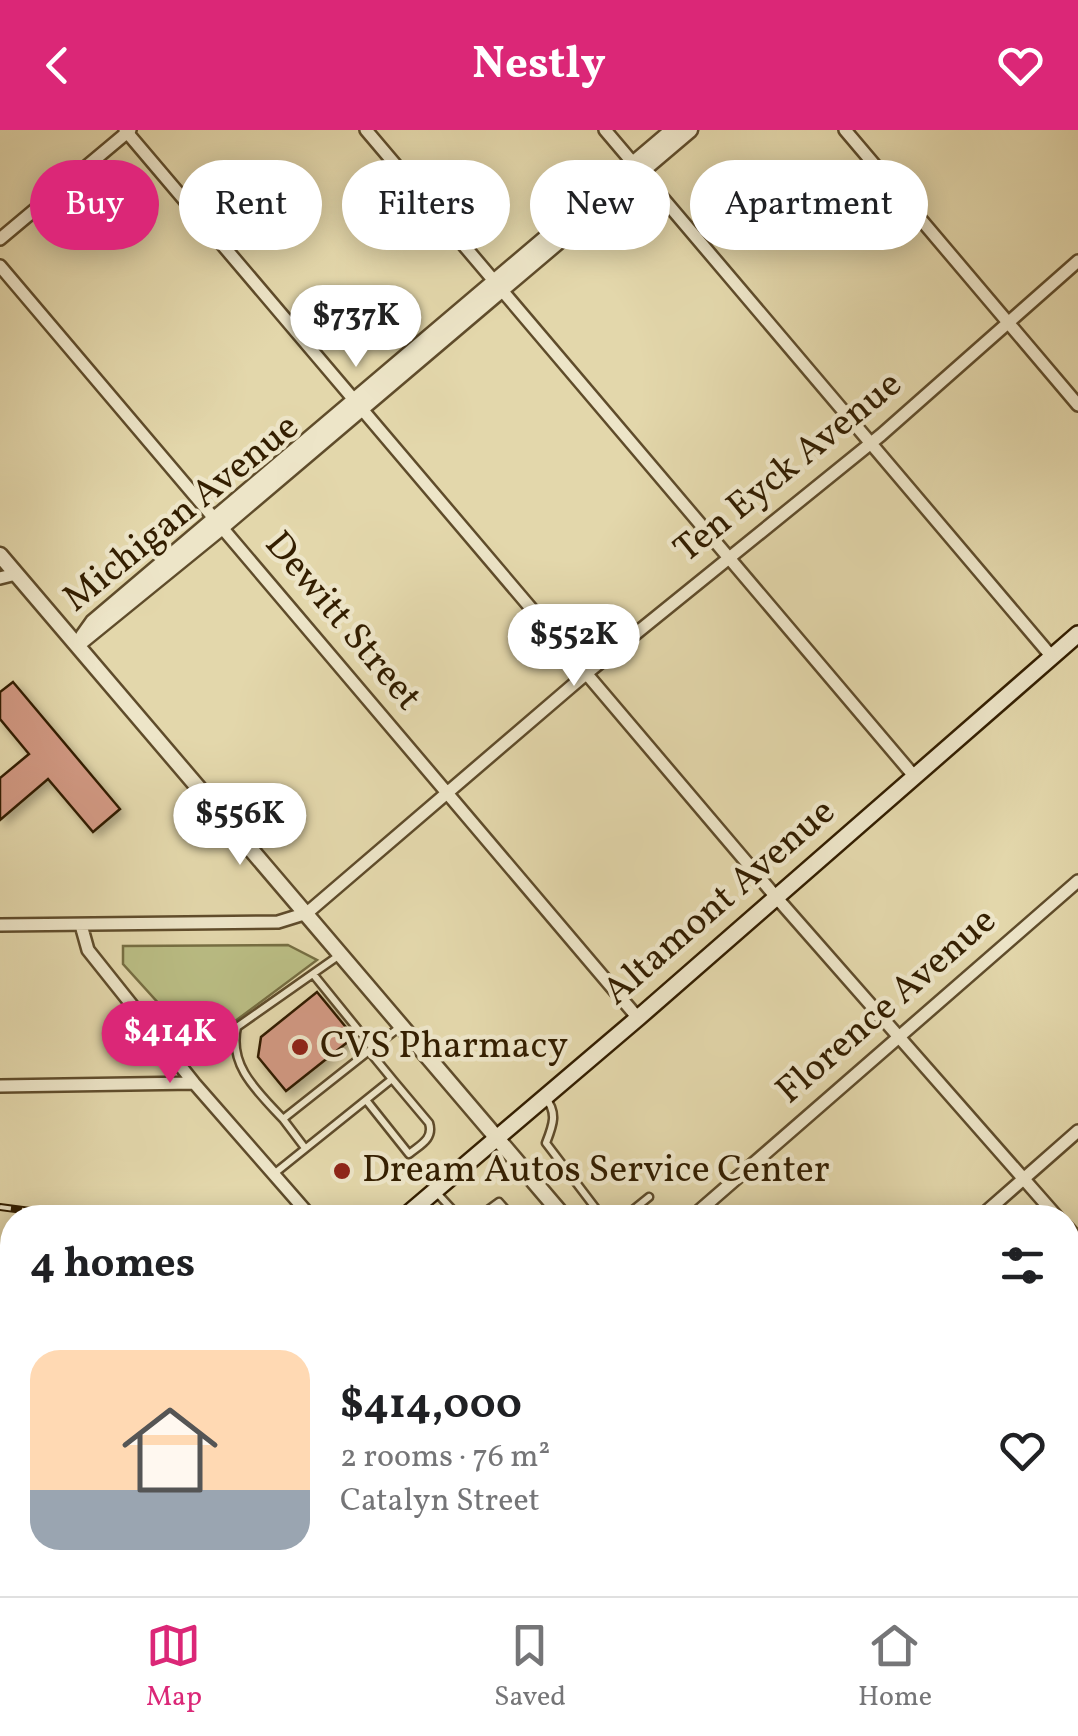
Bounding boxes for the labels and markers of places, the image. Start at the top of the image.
pin: $737K [286,285,426,370]
pin: $552K [504,604,644,689]
pin: $556K [170,783,310,868]
pin: $414K [100,1001,240,1086]
place label: CVS Pharmacy [320,1021,568,1074]
marker: CVS Pharmacy [289,1036,311,1058]
place label: Dream Autos Service Center [362,1145,830,1198]
marker: Dream Autos Service Center [331,1160,353,1182]

